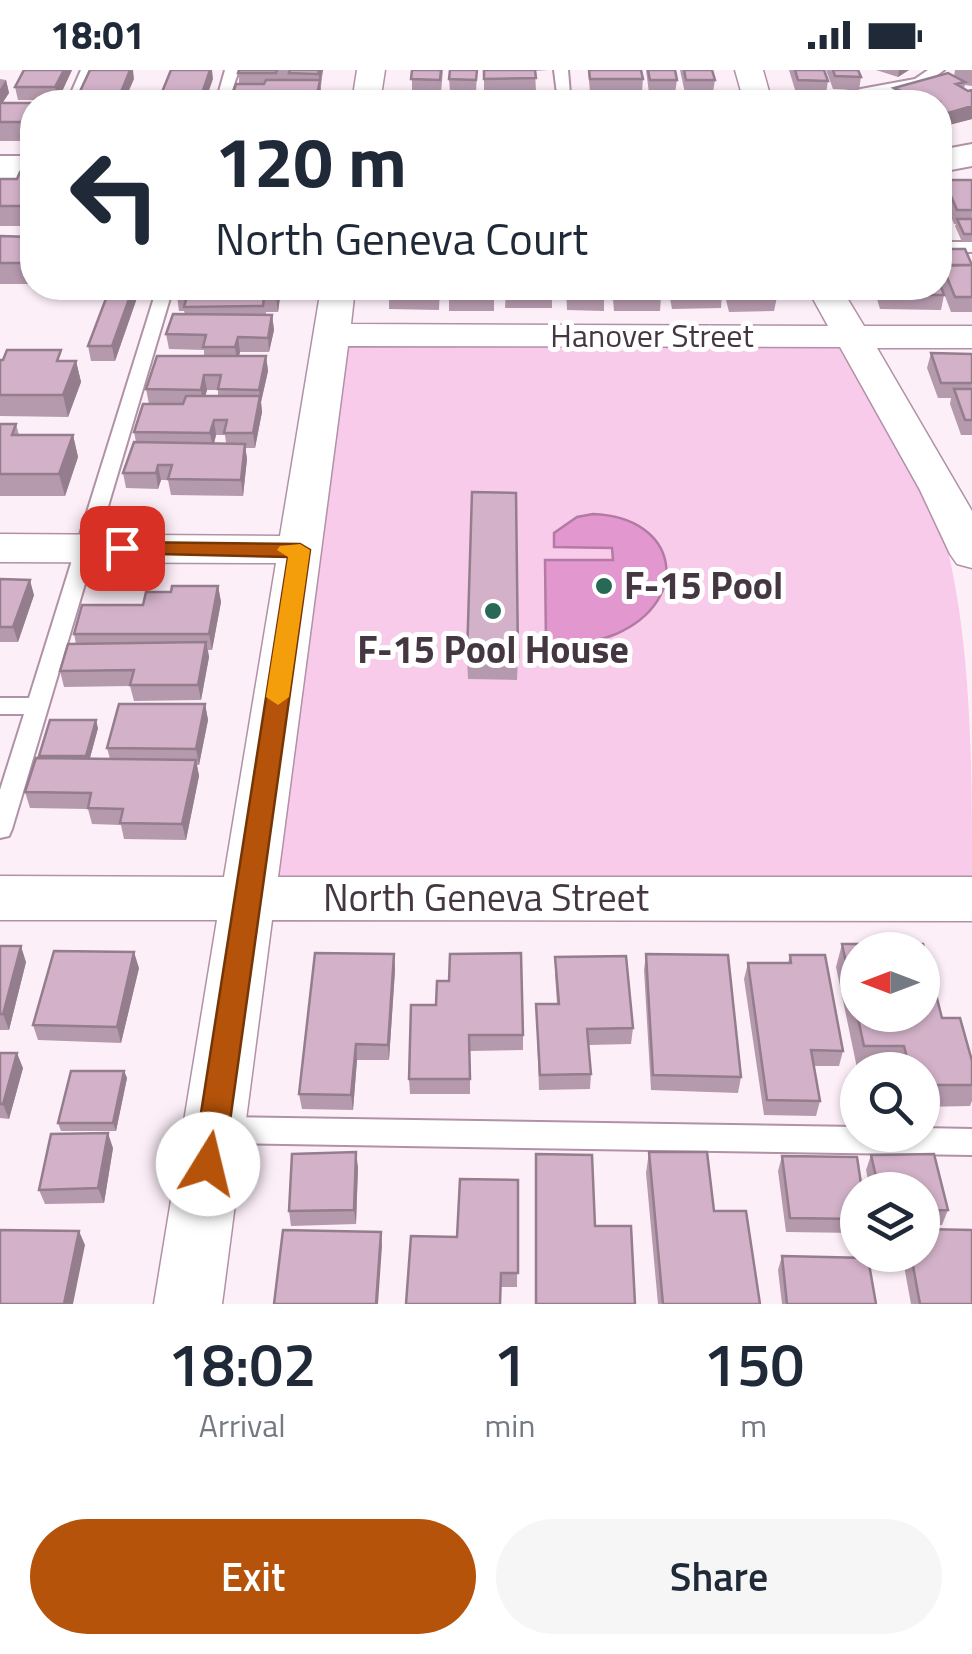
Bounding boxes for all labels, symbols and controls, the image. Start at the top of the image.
text: 18:01 [50,6,145,64]
text: 120 m [215,108,407,214]
icon: left [50,130,180,260]
text: North Geneva Court [215,204,588,272]
street label: Hanover Street [550,311,754,359]
pin [80,506,165,591]
icon: arrive [95,521,150,576]
place label: F-15 Pool [624,556,783,614]
marker: F-15 Pool [593,575,615,597]
marker: F-15 Pool House [482,600,504,622]
place label: F-15 Pool House [357,620,629,678]
street label: North Geneva Street [323,868,649,926]
north arrow [840,932,940,1032]
map controls [840,932,940,1272]
button: search [840,1052,940,1152]
position arrow [156,1112,260,1216]
button: layers [840,1172,940,1272]
text: 18:02 [168,1318,317,1409]
text: 1 [493,1318,527,1409]
text: 150 [703,1318,804,1409]
text: Arrival [199,1401,286,1449]
text: min [484,1401,535,1449]
text: m [740,1401,767,1449]
button: Exit [30,1519,476,1634]
button: Share [496,1519,942,1634]

